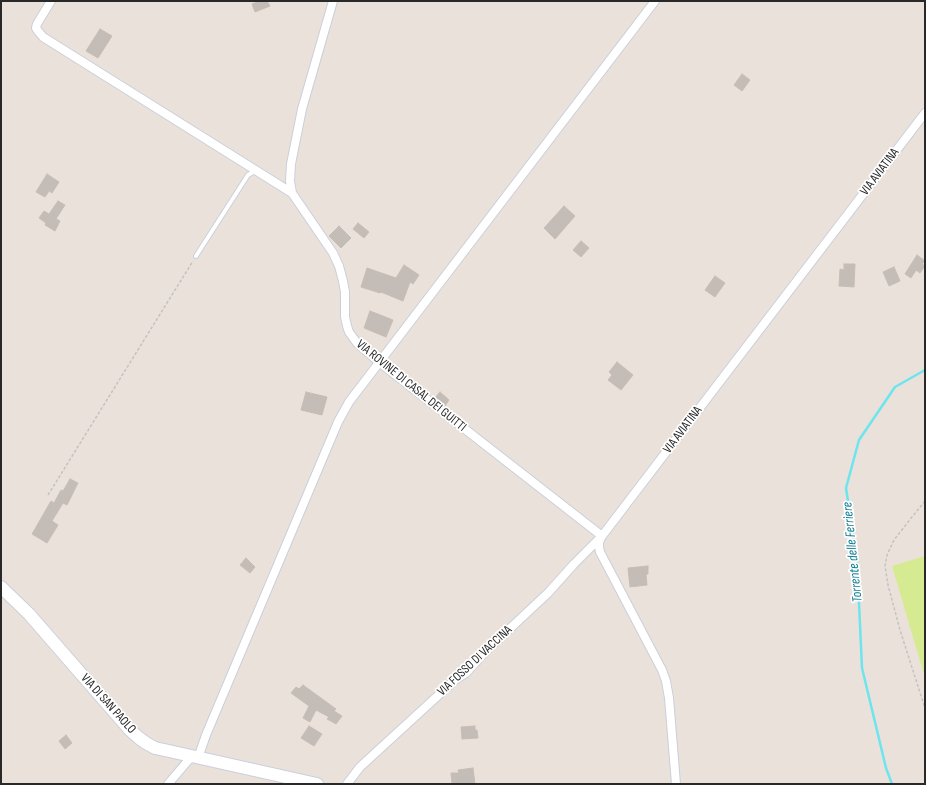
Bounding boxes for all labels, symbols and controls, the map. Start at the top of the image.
street label: VIA AVIATINA [857,145,903,199]
street label: VIA ROVINE DI CASAL DEI GUITTI [353,337,469,435]
street label: VIA AVIATINA [660,403,706,457]
water label: Torrente delle Ferriere [839,501,867,603]
street label: VIA FOSSO DI VACCINA [435,623,515,699]
street label: VIA DI SAN PAOLO [77,671,139,737]

